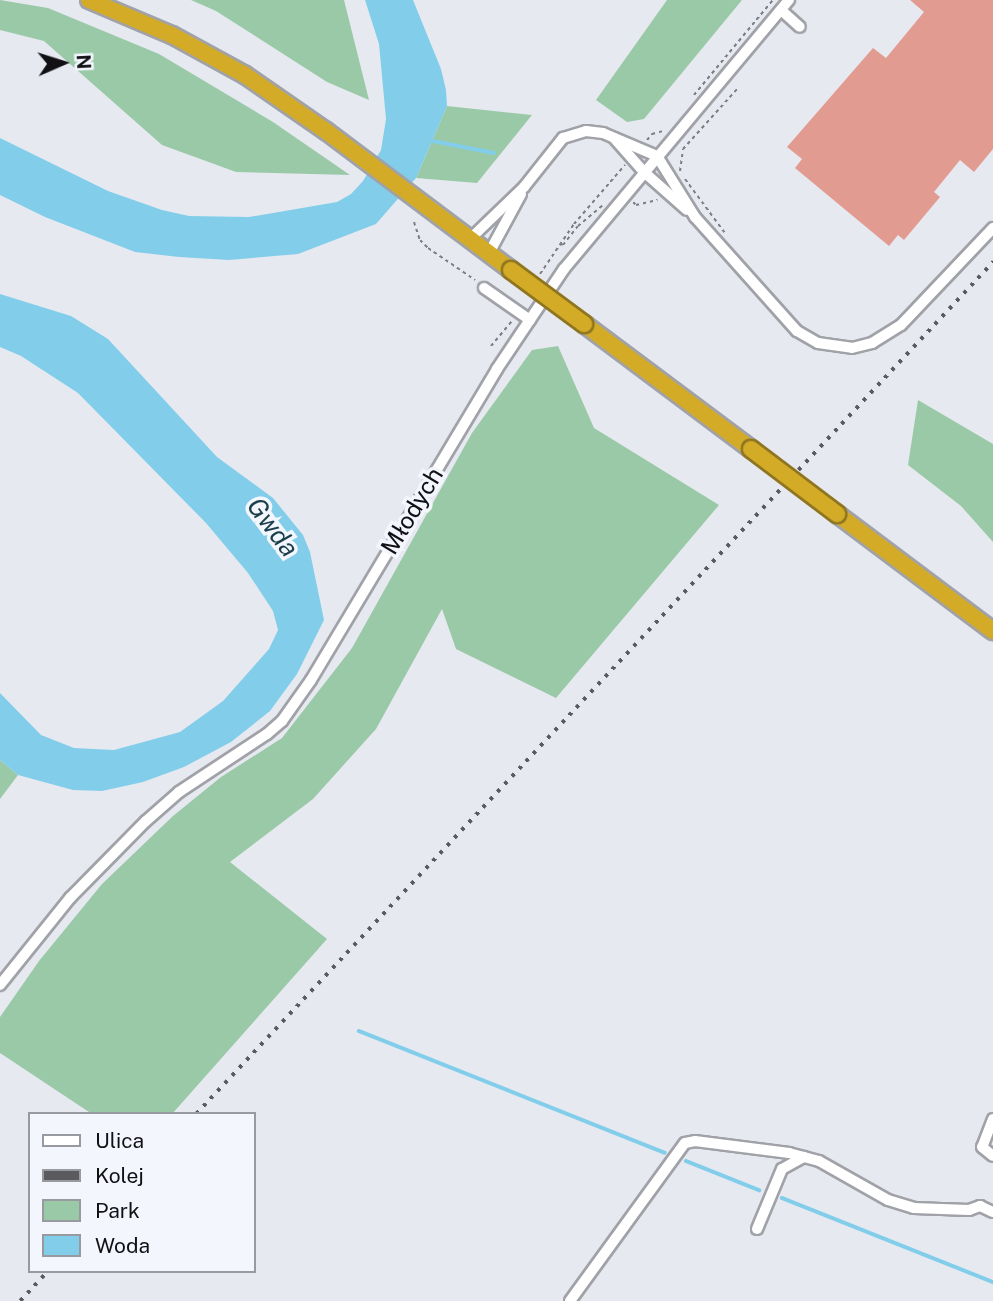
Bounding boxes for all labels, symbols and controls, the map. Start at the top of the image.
north arrow [28,28,98,98]
text: N [73,54,95,70]
street label: Młodych [375,462,449,560]
water label: Gwda [241,491,305,563]
legend [28,1112,256,1273]
text: Ulica [95,1128,144,1153]
text: Kolej [95,1163,144,1188]
text: Park [95,1198,140,1223]
text: Woda [95,1233,150,1258]

